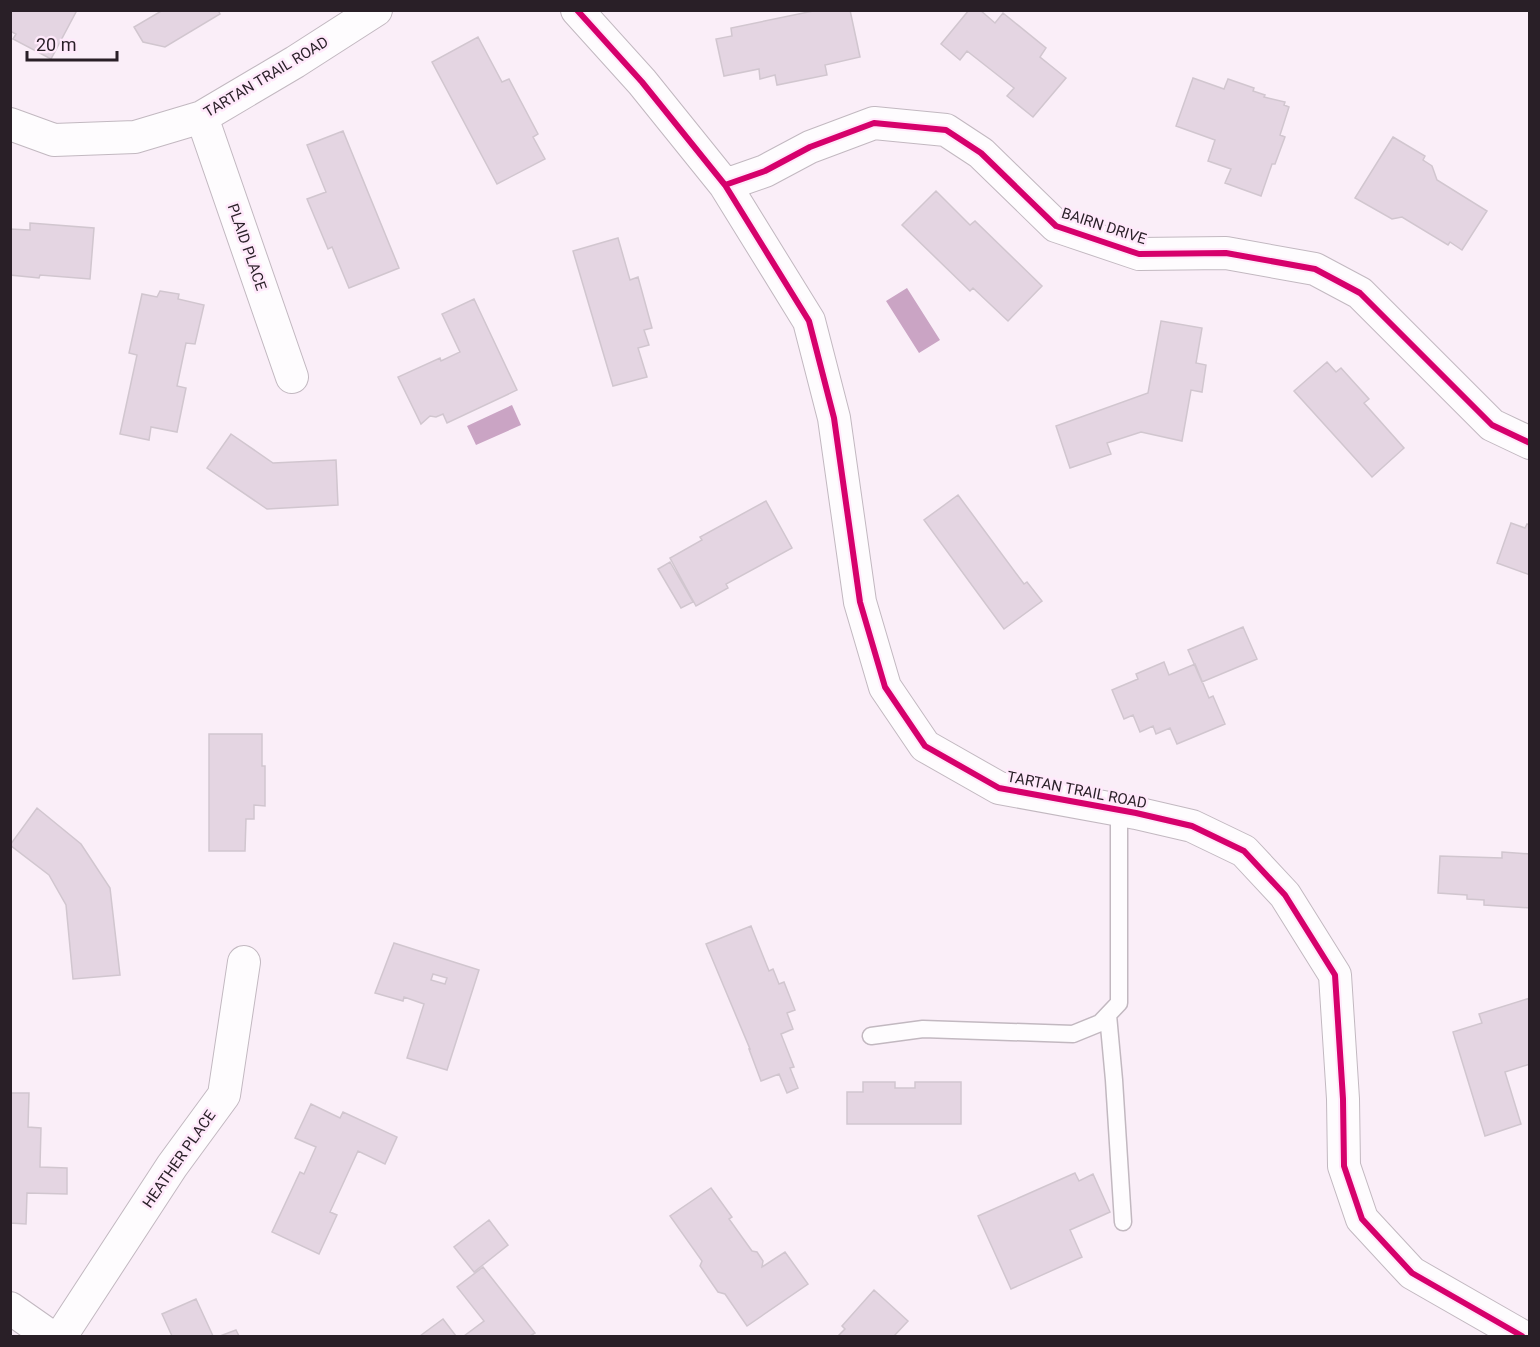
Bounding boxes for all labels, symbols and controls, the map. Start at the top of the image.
scale bar [27,24,117,62]
street label: TARTAN TRAIL ROAD [201,33,331,121]
text: 20 m [36,34,76,55]
street label: PLAID PLACE [224,201,270,293]
street label: BAIRN DRIVE [1059,204,1149,248]
street label: TARTAN TRAIL ROAD [1006,768,1148,812]
street label: HEATHER PLACE [139,1106,220,1211]

